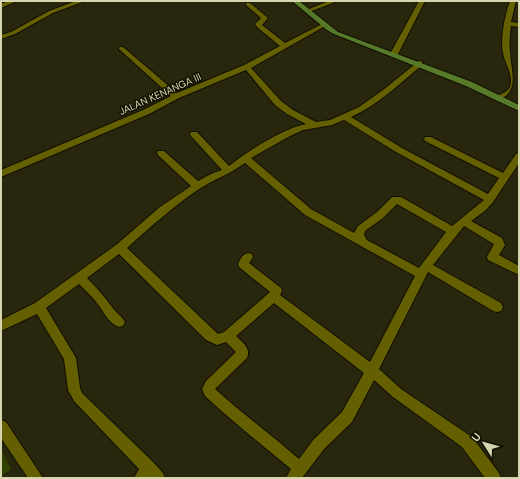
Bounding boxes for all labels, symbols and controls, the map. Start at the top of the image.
street label: JALAN KENANGA III [117,70,203,118]
north arrow [464,423,504,463]
text: U [468,430,484,444]

